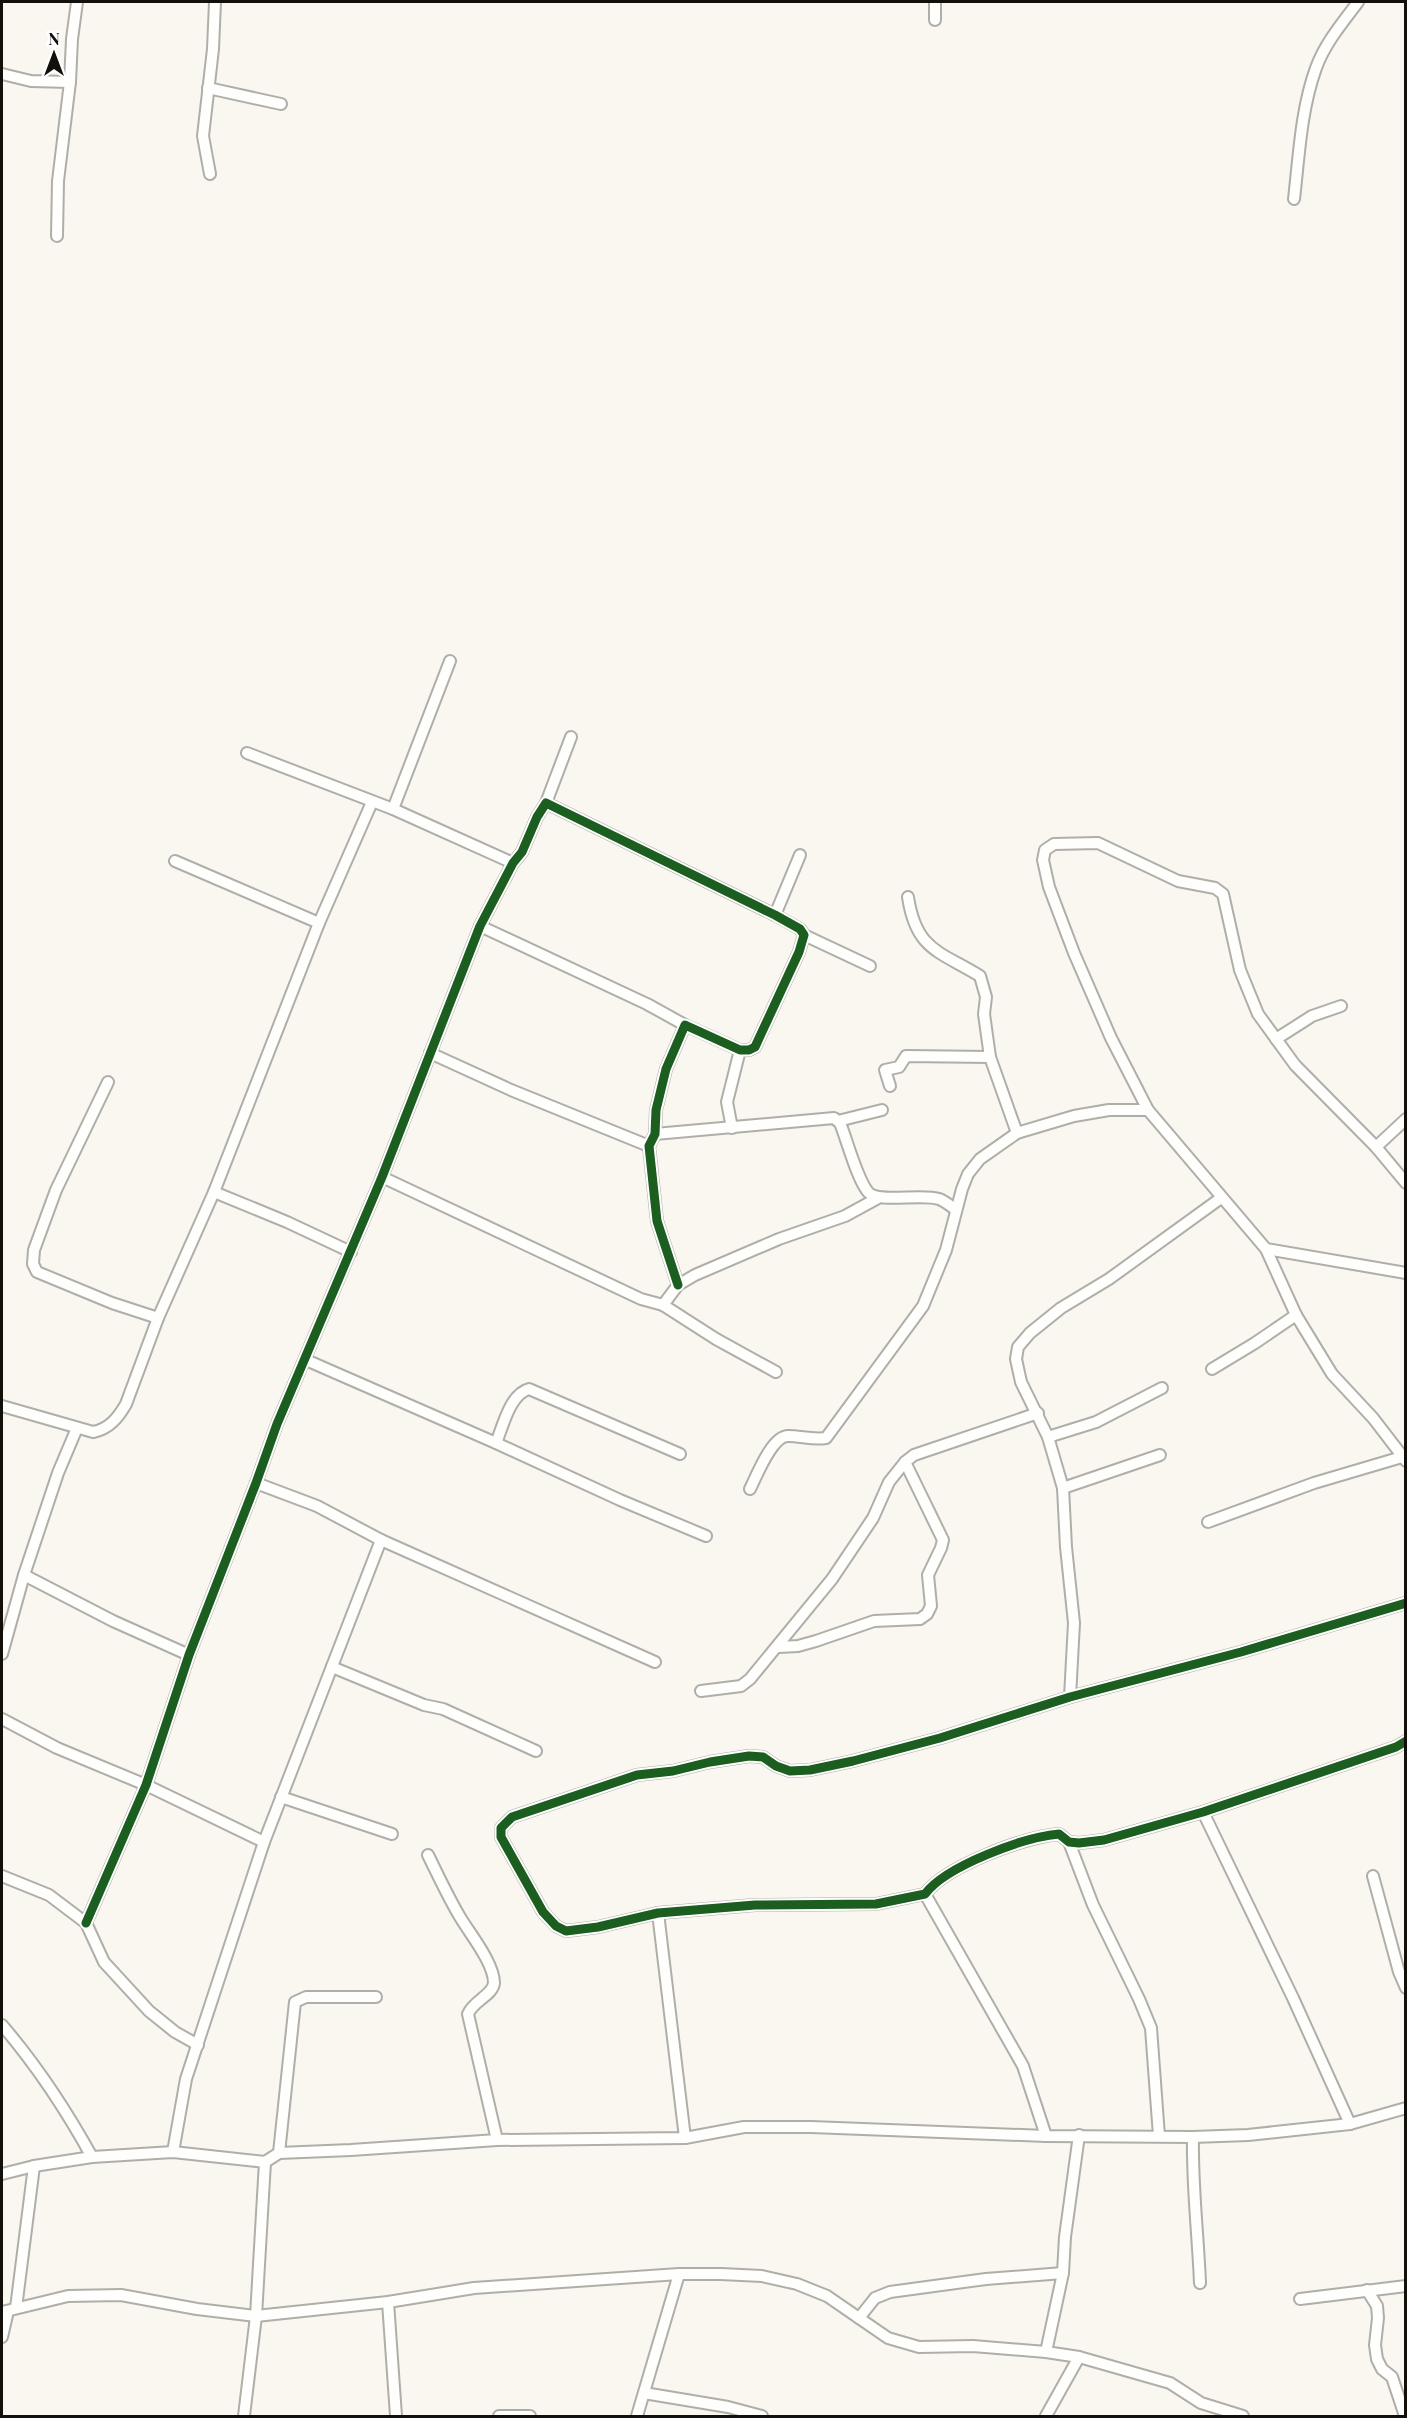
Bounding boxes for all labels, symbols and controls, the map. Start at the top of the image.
north arrow [24,24,84,84]
text: N [48,28,60,49]

